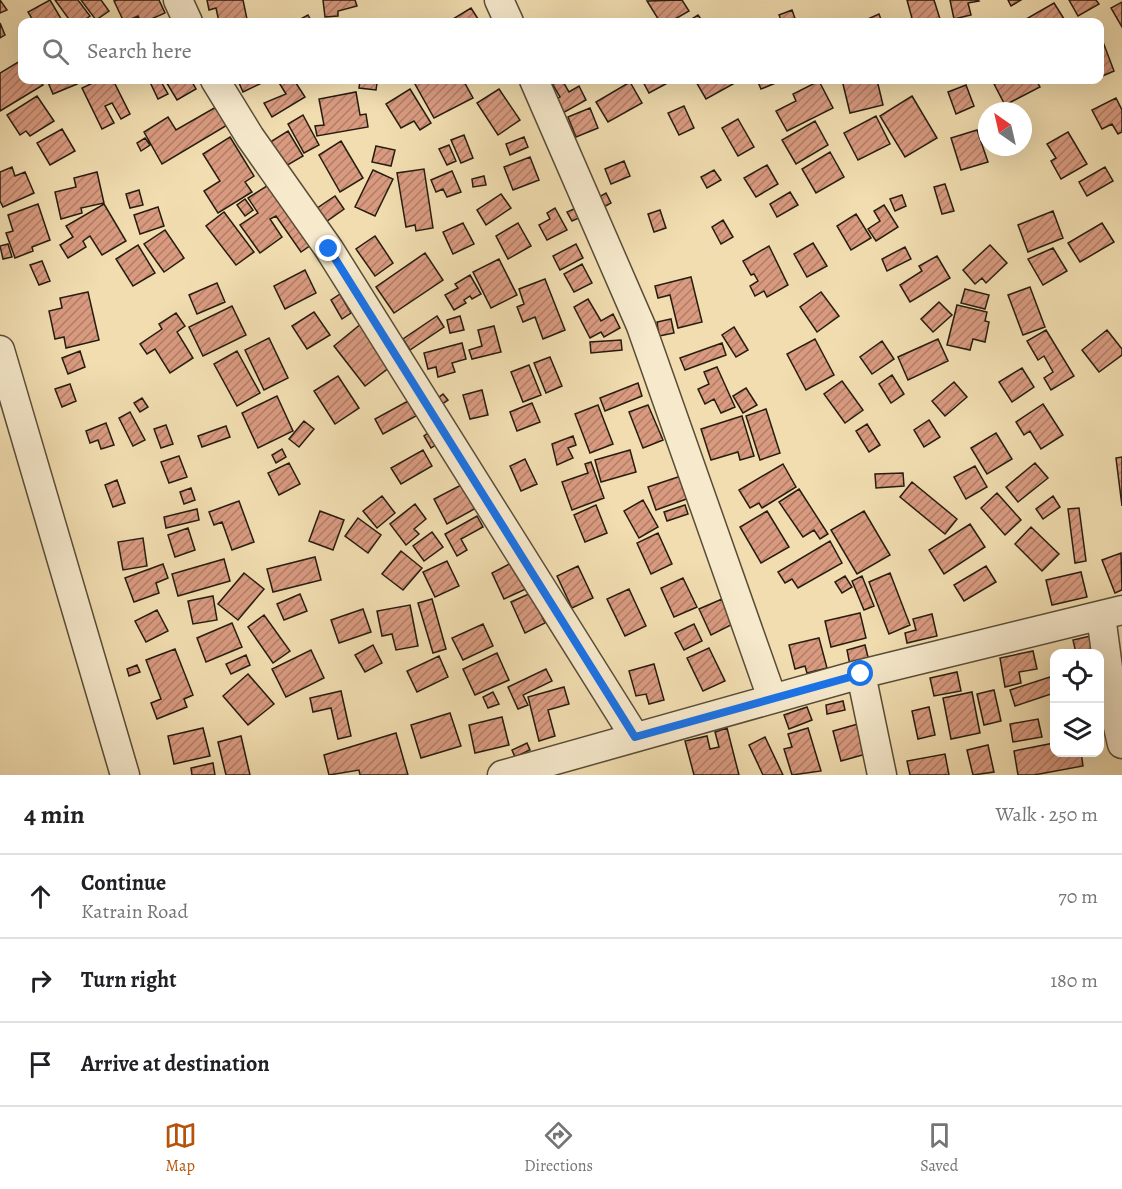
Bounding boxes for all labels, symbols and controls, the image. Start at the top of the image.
search box [18,18,1104,84]
icon: search [39,35,72,68]
text: Search here [87,36,192,66]
north arrow [978,102,1032,156]
route end [315,235,341,261]
map controls [1050,649,1104,757]
button: locate [1050,649,1104,703]
route start [847,660,873,686]
button: layers [1050,703,1104,757]
text: 4 min [24,797,85,832]
text: Walk · 250 m [996,801,1098,828]
text: Continue [81,868,166,898]
icon: ahead [24,880,57,913]
text: 70 m [1058,883,1098,910]
text: Katrain Road [81,898,188,925]
icon: right [24,964,57,997]
text: Turn right [81,965,177,995]
text: 180 m [1050,967,1098,994]
icon: arrive [24,1048,57,1081]
text: Arrive at destination [81,1049,270,1079]
tab: Map [164,1119,197,1177]
tab: Directions [524,1119,593,1177]
tab: Saved [920,1119,958,1177]

